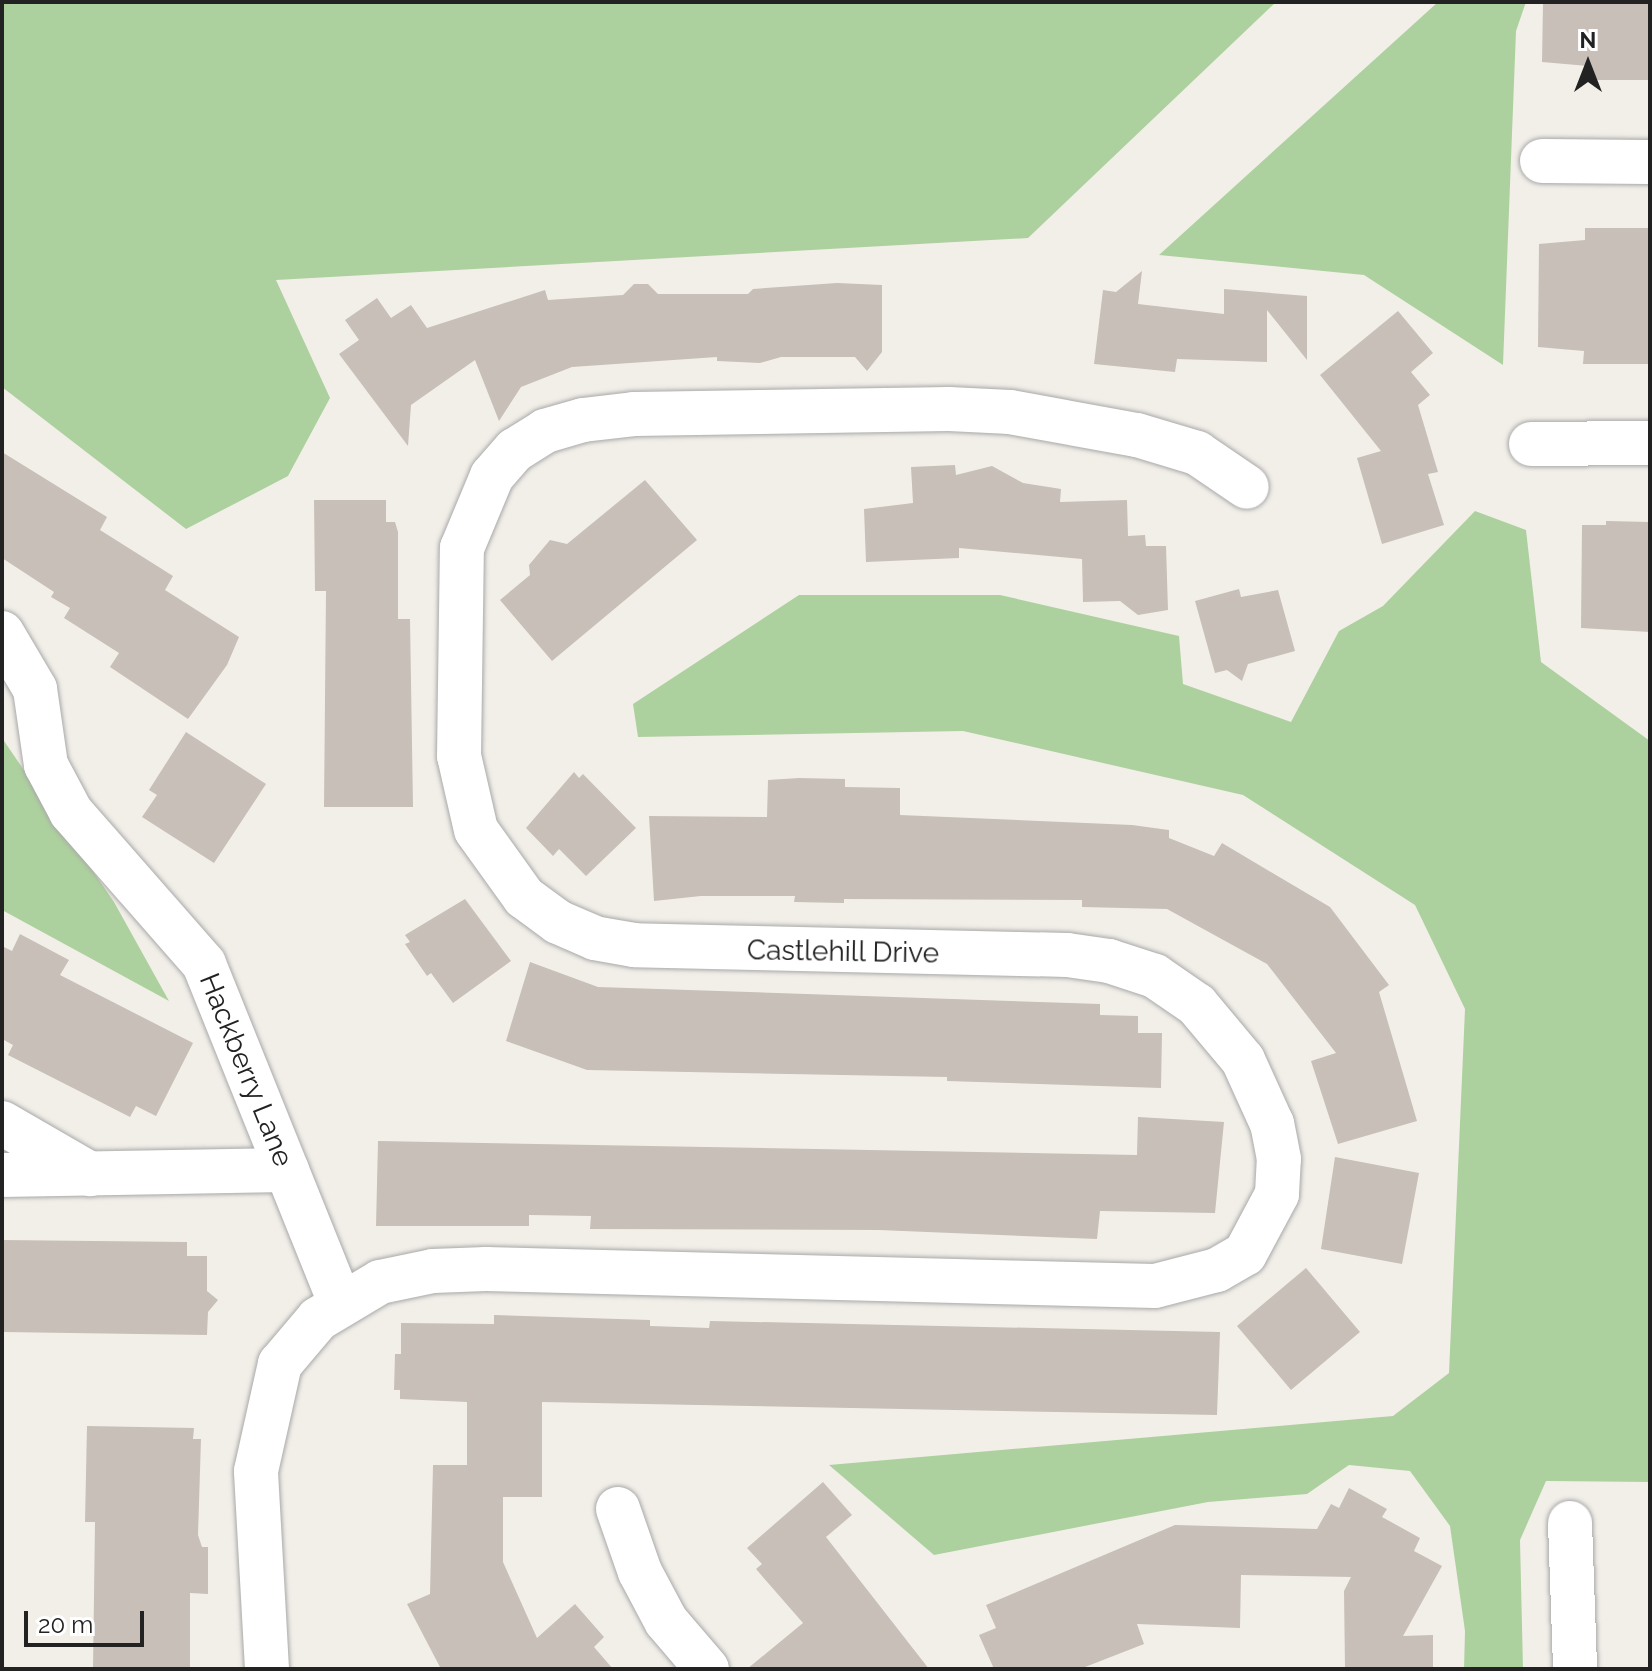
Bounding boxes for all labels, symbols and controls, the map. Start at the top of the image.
north arrow [1548,24,1628,104]
text: N [1580,27,1596,53]
street label: Castlehill Drive [746,934,940,970]
street label: Hackberry Lane [192,968,300,1172]
scale bar [28,1595,148,1645]
text: 20 m [38,1610,93,1639]

